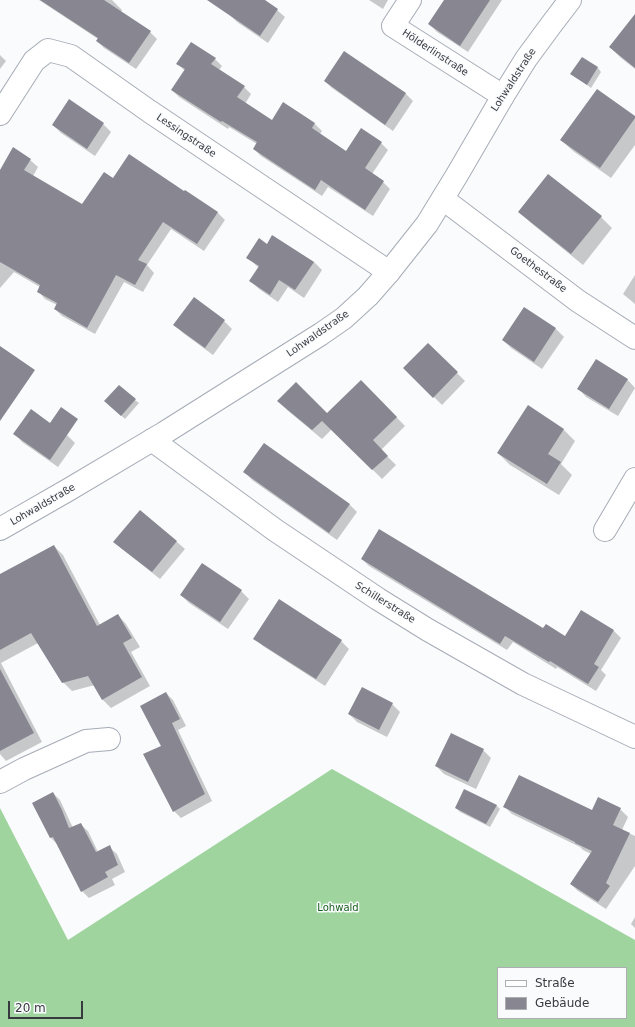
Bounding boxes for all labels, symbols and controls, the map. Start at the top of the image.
street label: Hölderlinstraße [400,27,470,79]
street label: Lohwaldstraße [489,46,539,114]
street label: Lessingstraße [154,112,218,160]
street label: Goethestraße [507,245,569,295]
street label: Lohwaldstraße [285,308,351,360]
street label: Lohwaldstraße [8,482,78,528]
street label: Schillerstraße [353,580,417,626]
park label: Lohwald [317,902,359,914]
legend [497,967,627,1019]
text: Straße [535,976,575,990]
scale bar [10,993,85,1019]
text: Gebäude [535,996,589,1010]
text: 20 m [15,1001,46,1015]

